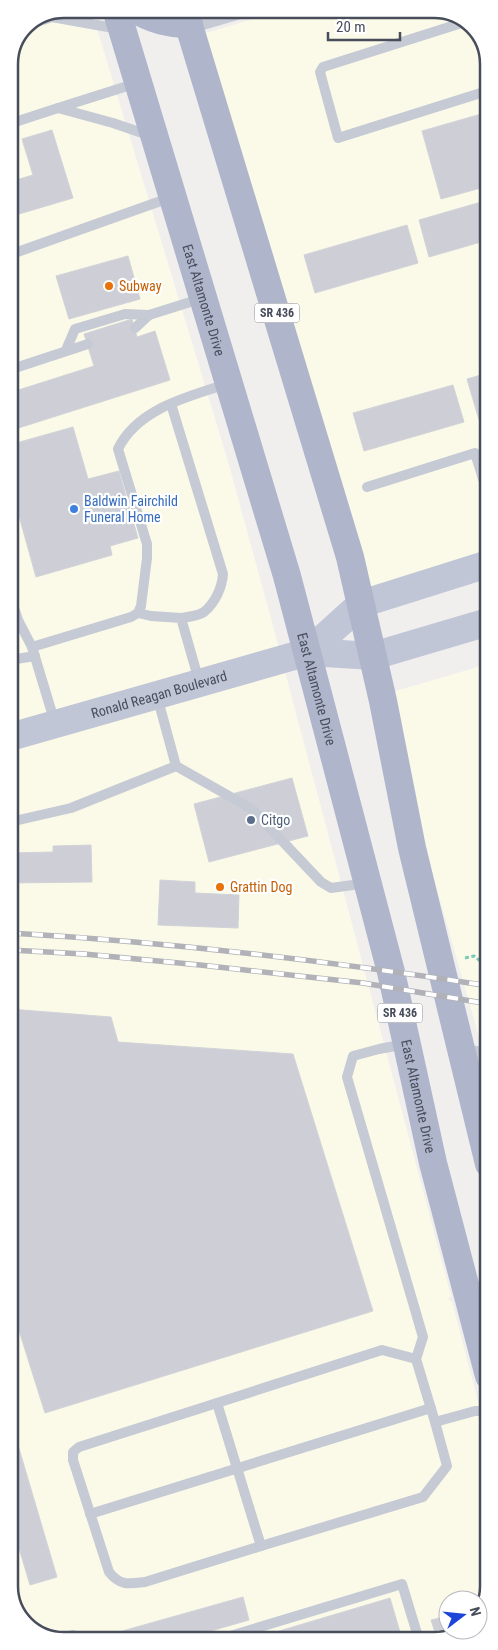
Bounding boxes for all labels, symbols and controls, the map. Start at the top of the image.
scale bar [328,10,400,42]
text: 20 m [336,18,366,36]
street label: East Altamonte Drive [179,242,228,358]
place label: Subway [119,278,162,294]
marker: Subway [103,280,115,292]
road number: SR 436 [254,304,300,322]
place label: Baldwin Fairchild Funeral Home [84,493,178,525]
marker: Baldwin Fairchild Funeral Home [68,503,80,515]
street label: East Altamonte Drive [294,631,339,747]
street label: Ronald Reagan Boulevard [89,668,229,721]
place label: Citgo [261,812,290,828]
marker: Citgo [245,814,257,826]
place label: Grattin Dog [230,879,292,895]
marker: Grattin Dog [214,881,226,893]
road number: SR 436 [378,1004,422,1022]
street label: East Altamonte Drive [398,1038,439,1155]
north arrow [438,1590,488,1640]
text: N [467,1605,484,1618]

